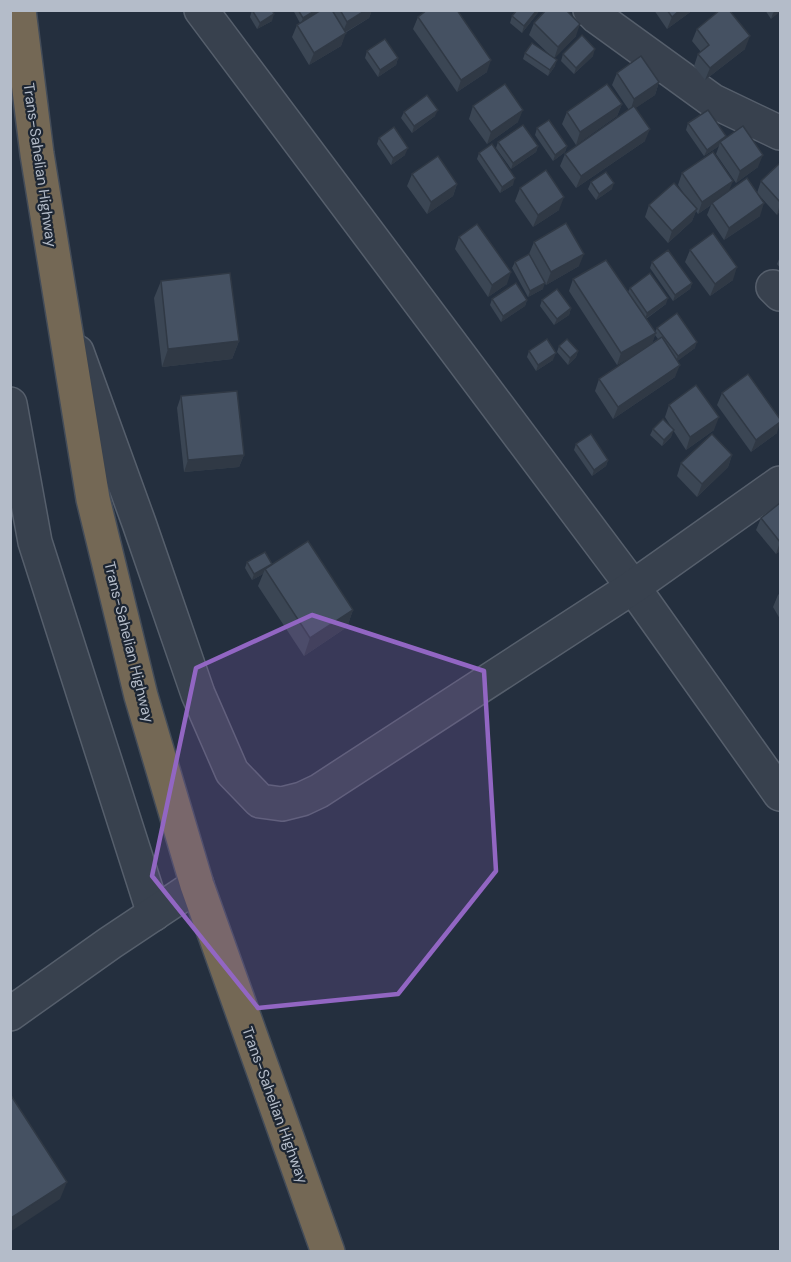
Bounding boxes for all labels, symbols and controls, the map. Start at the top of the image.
street label: Trans-Sahelian Highway [19,82,62,249]
street label: Trans-Sahelian Highway [99,559,159,725]
street label: Trans-Sahelian Highway [237,1024,313,1187]

